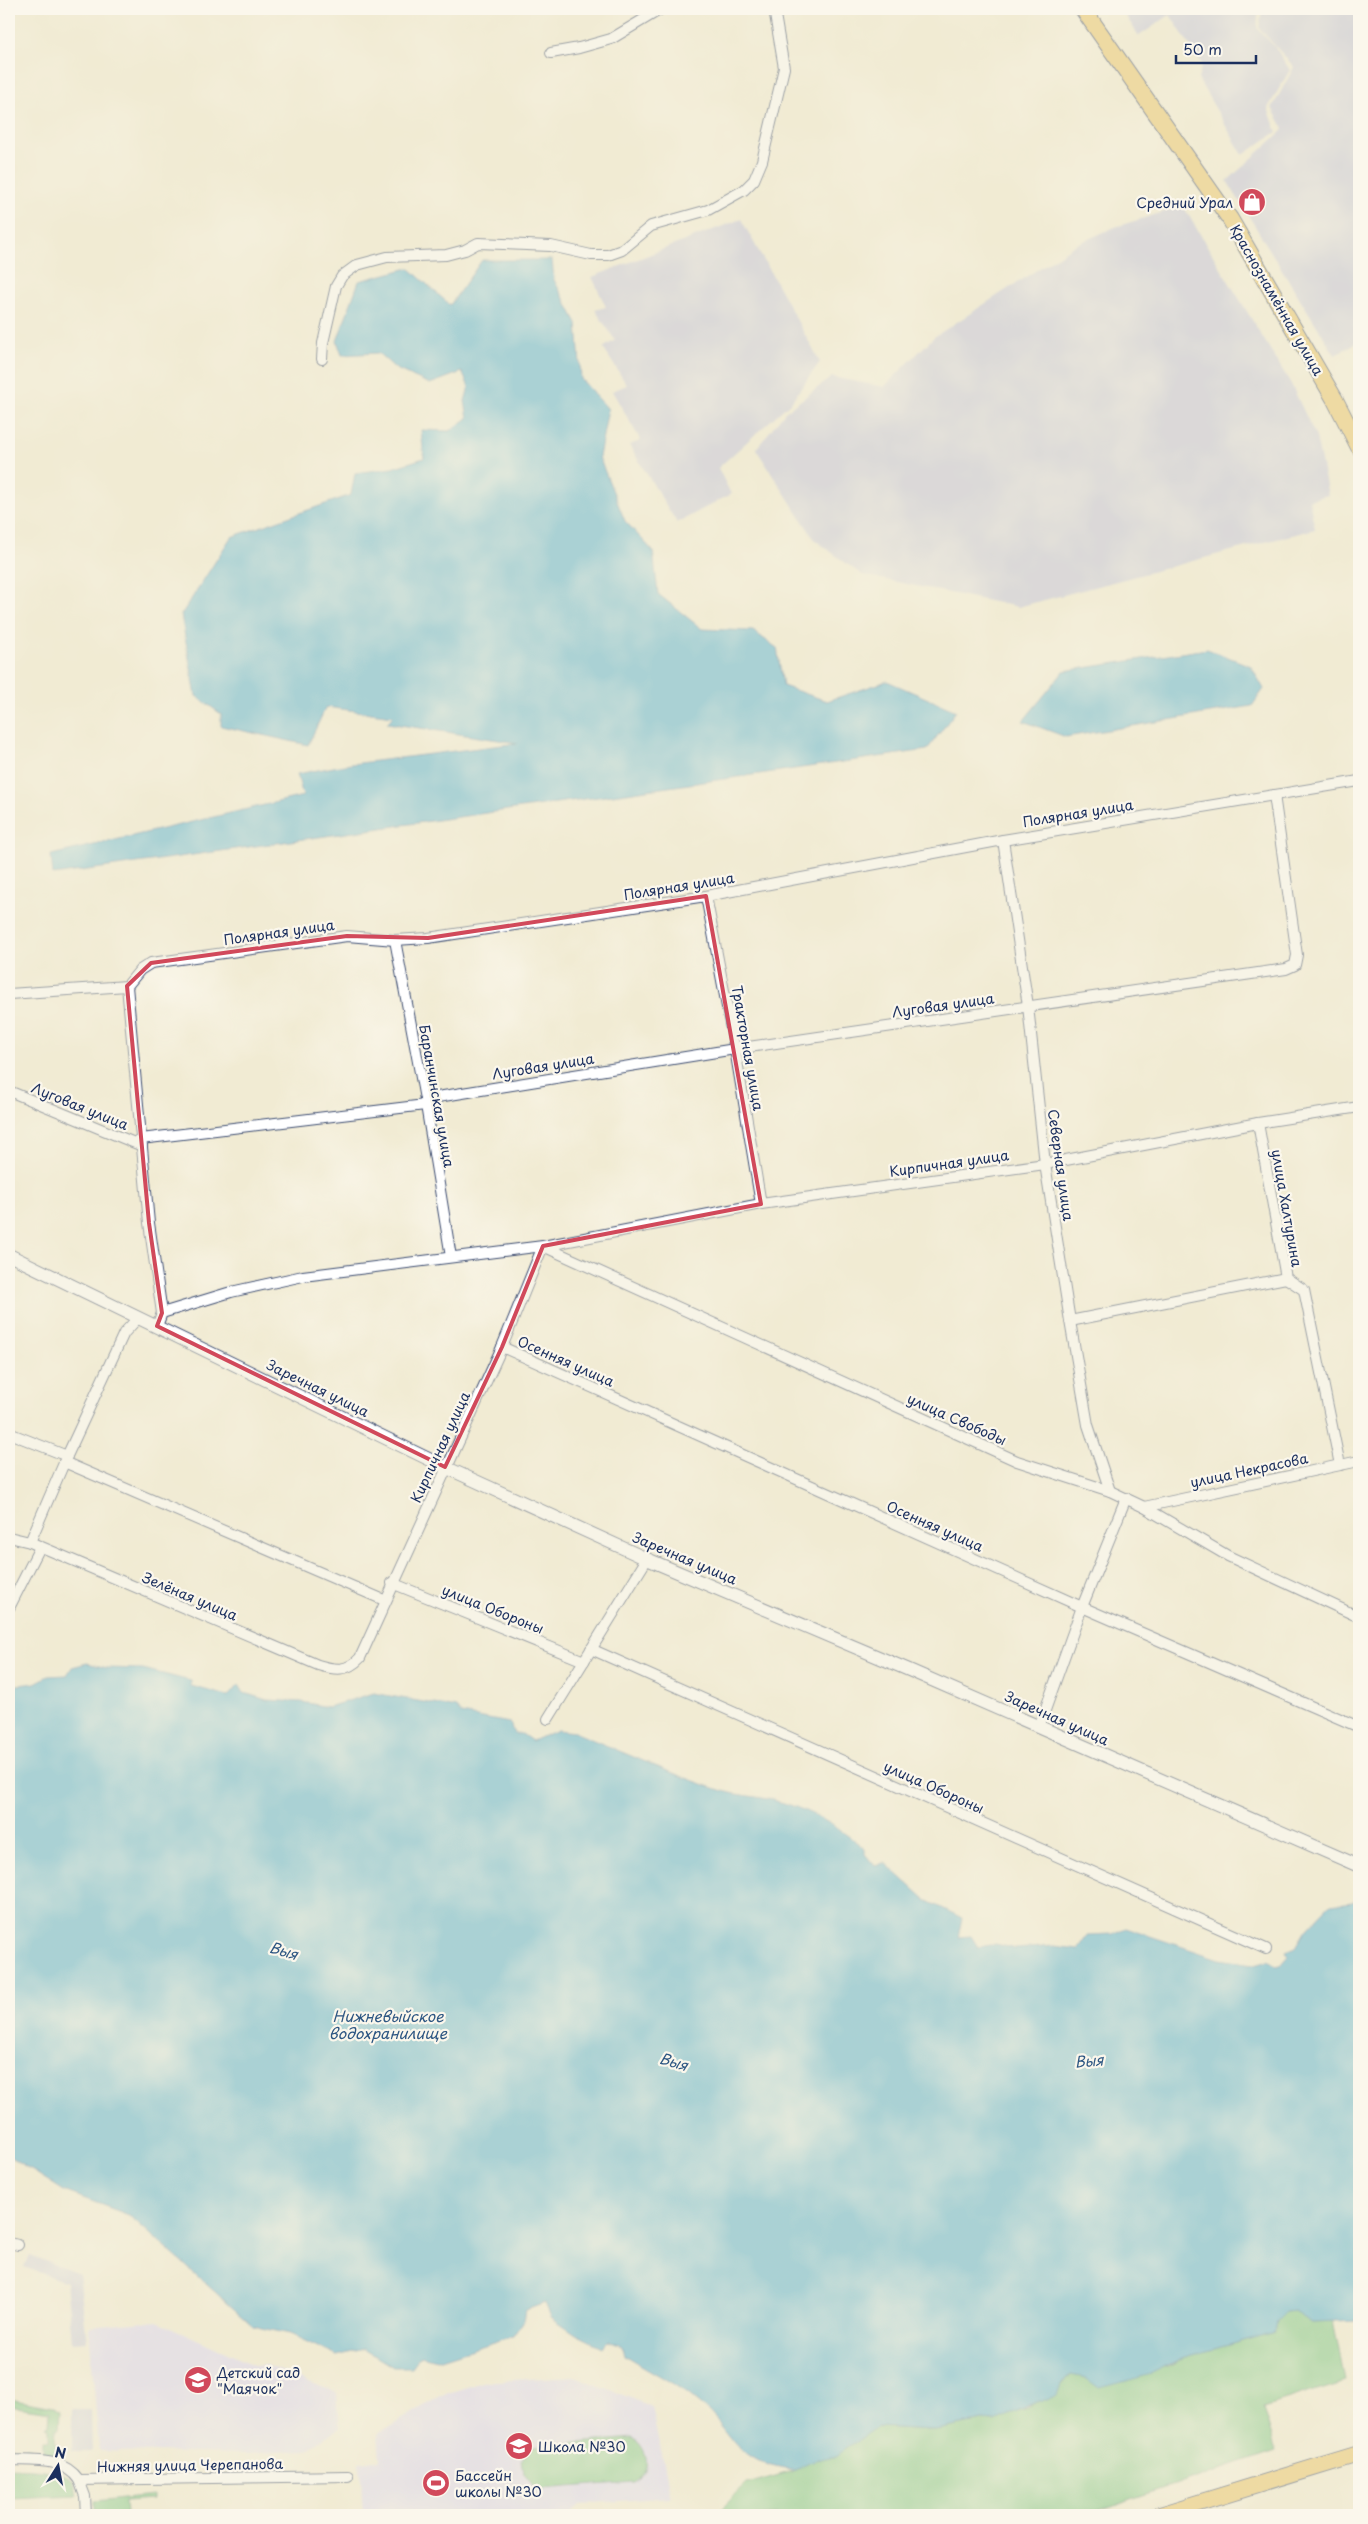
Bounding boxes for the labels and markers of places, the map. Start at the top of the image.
shop icon: Средний Урал [1237,187,1267,217]
place label: Средний Урал [1136,192,1233,213]
place label: Детский сад "Маячок" [216,2362,300,2399]
school or university icon: Детский сад "Маячок" [183,2365,213,2395]
school or university icon: Школа №30 [504,2431,534,2461]
place label: Школа №30 [538,2436,626,2457]
place label: Бассейн школы №30 [455,2465,542,2502]
sports icon: Бассейн школы №30 [421,2468,451,2498]

